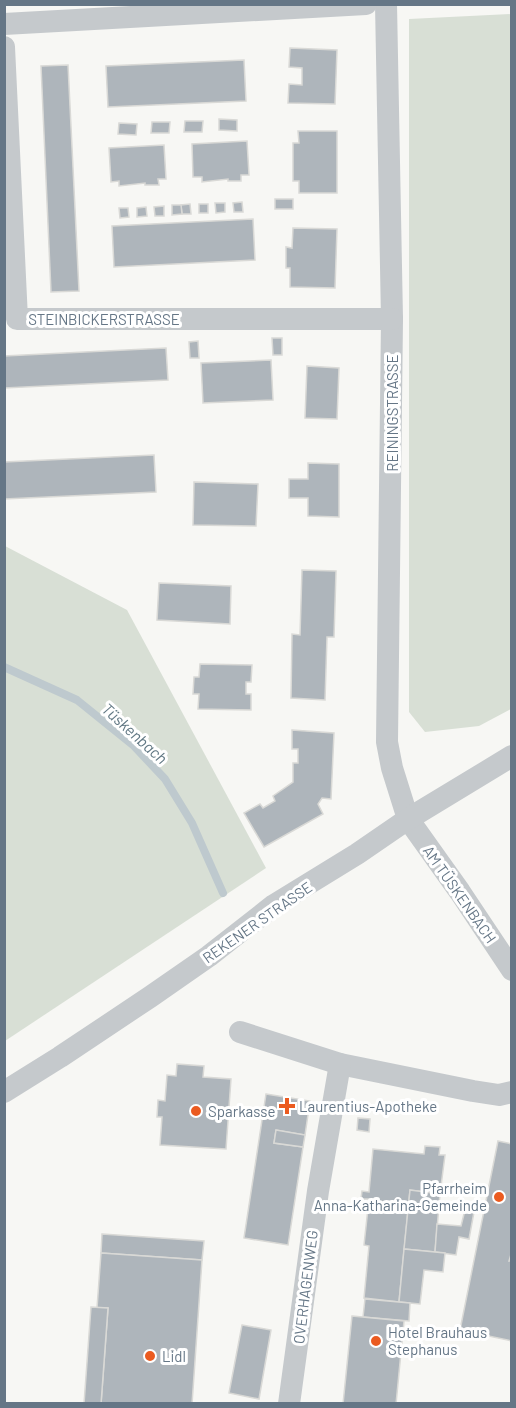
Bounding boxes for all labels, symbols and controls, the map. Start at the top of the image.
street label: STEINBICKERSTRASSE [28,310,180,328]
street label: REININGSTRASSE [383,354,401,472]
water label: Tüskenbach [98,699,172,767]
street label: AM TÜSKENBACH [420,842,500,946]
street label: REKENER STRASSE [199,877,315,967]
place label: Laurentius-Apotheke [299,1097,437,1115]
marker: Laurentius-Apotheke [280,1099,294,1113]
place label: Sparkasse [208,1102,275,1120]
marker: Sparkasse [189,1104,203,1118]
place label: Pfarrheim Anna-Katharina-Gemeinde [314,1179,487,1214]
marker: Pfarrheim Anna-Katharina-Gemeinde [492,1190,506,1204]
street label: OVERHAGENWEG [289,1229,321,1345]
place label: Hotel Brauhaus Stephanus [388,1323,487,1358]
marker: Hotel Brauhaus Stephanus [369,1334,383,1348]
place label: Lidl [162,1347,186,1365]
marker: Lidl [143,1349,157,1363]

